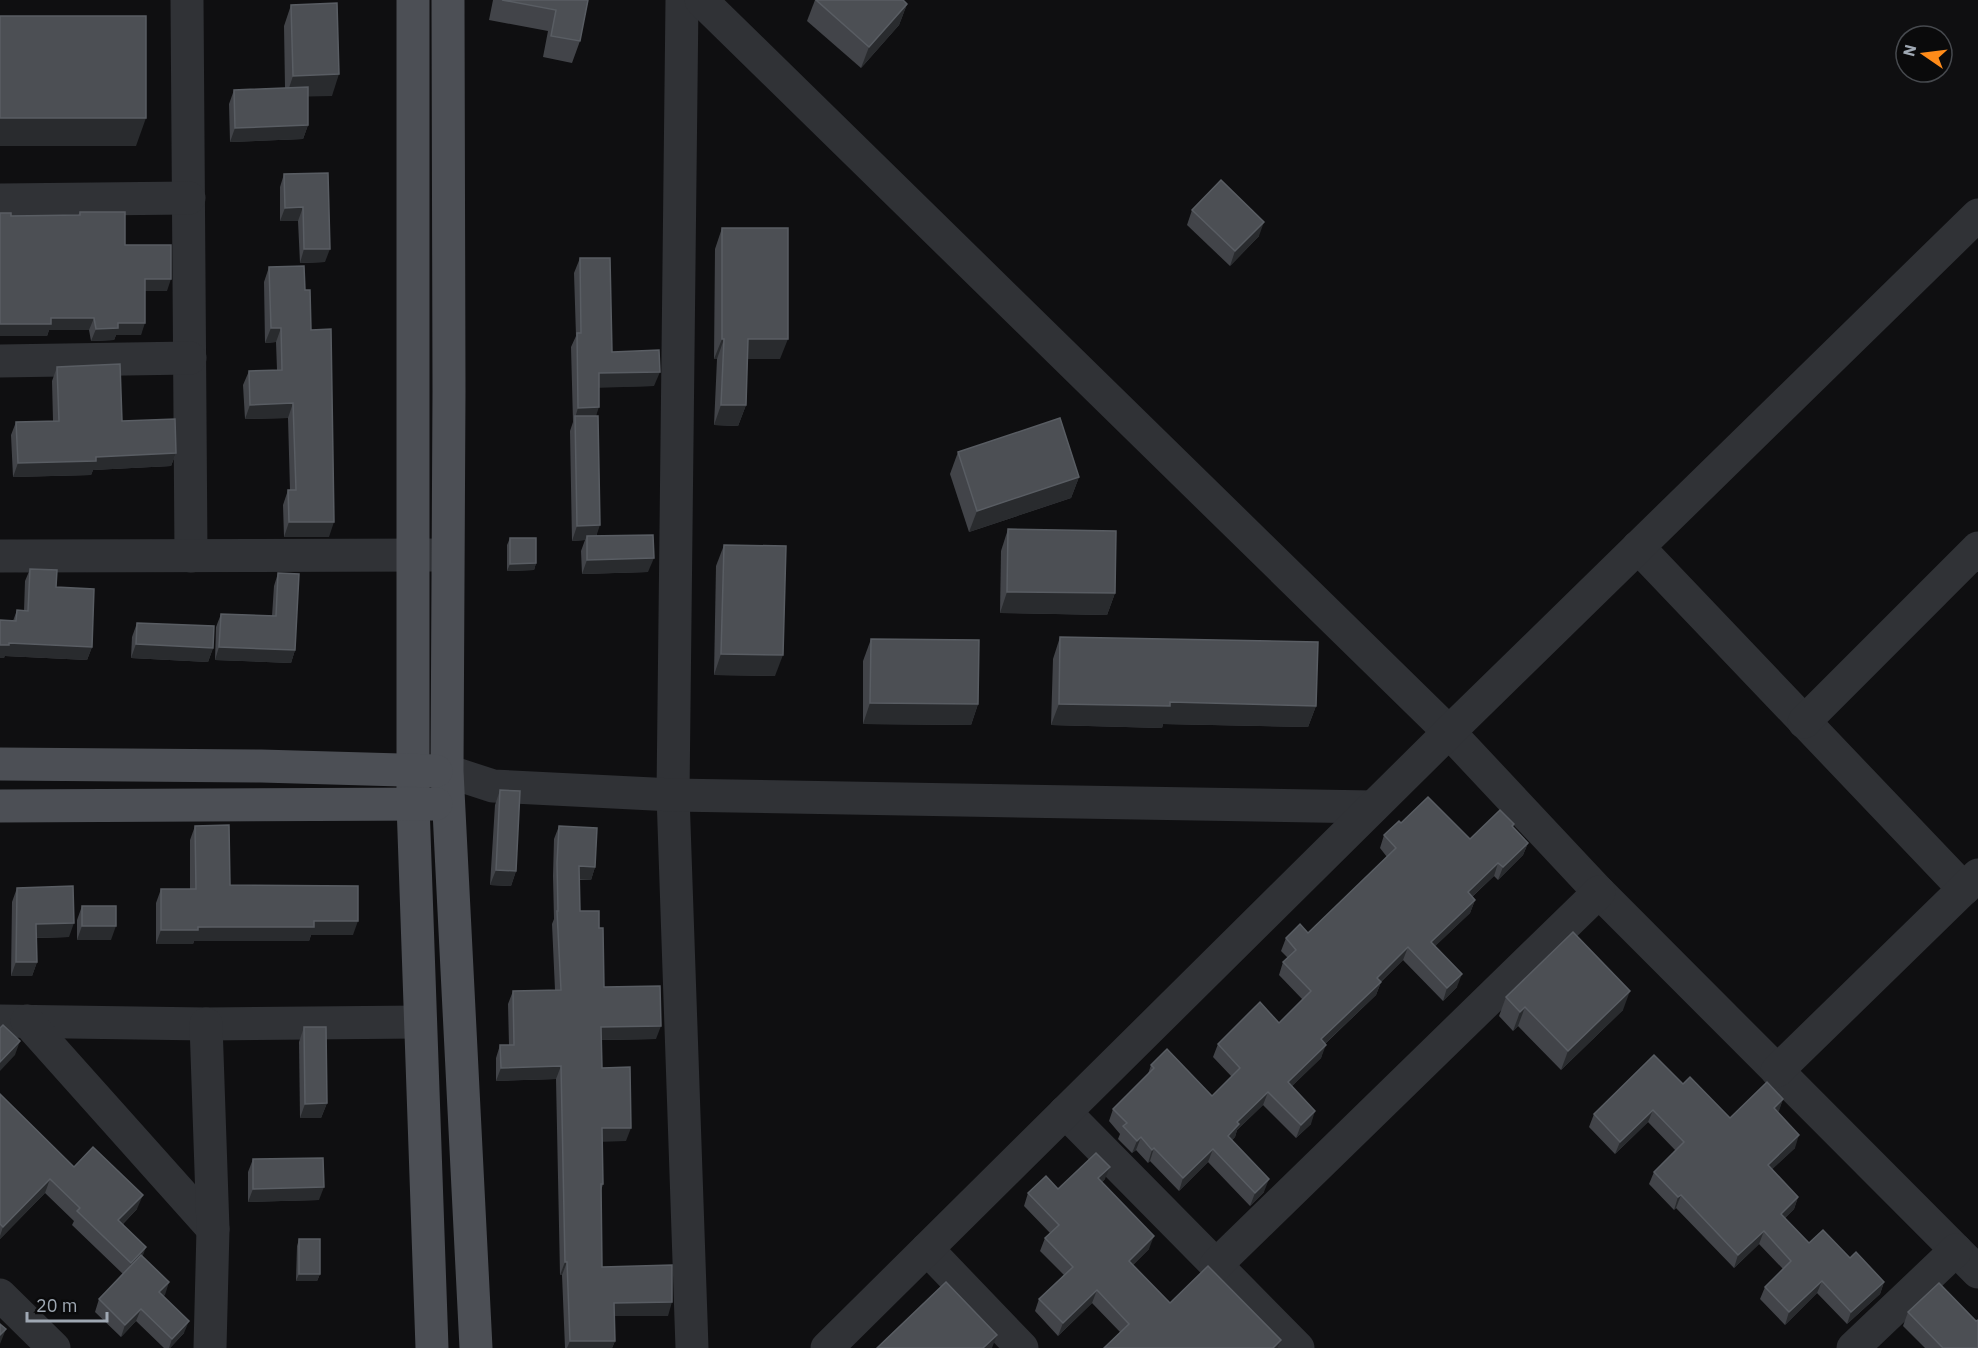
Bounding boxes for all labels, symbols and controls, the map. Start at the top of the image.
north arrow [1894,24,1954,84]
text: N [1898,42,1921,58]
scale bar [27,1285,106,1323]
text: 20 m [36,1294,78,1317]

